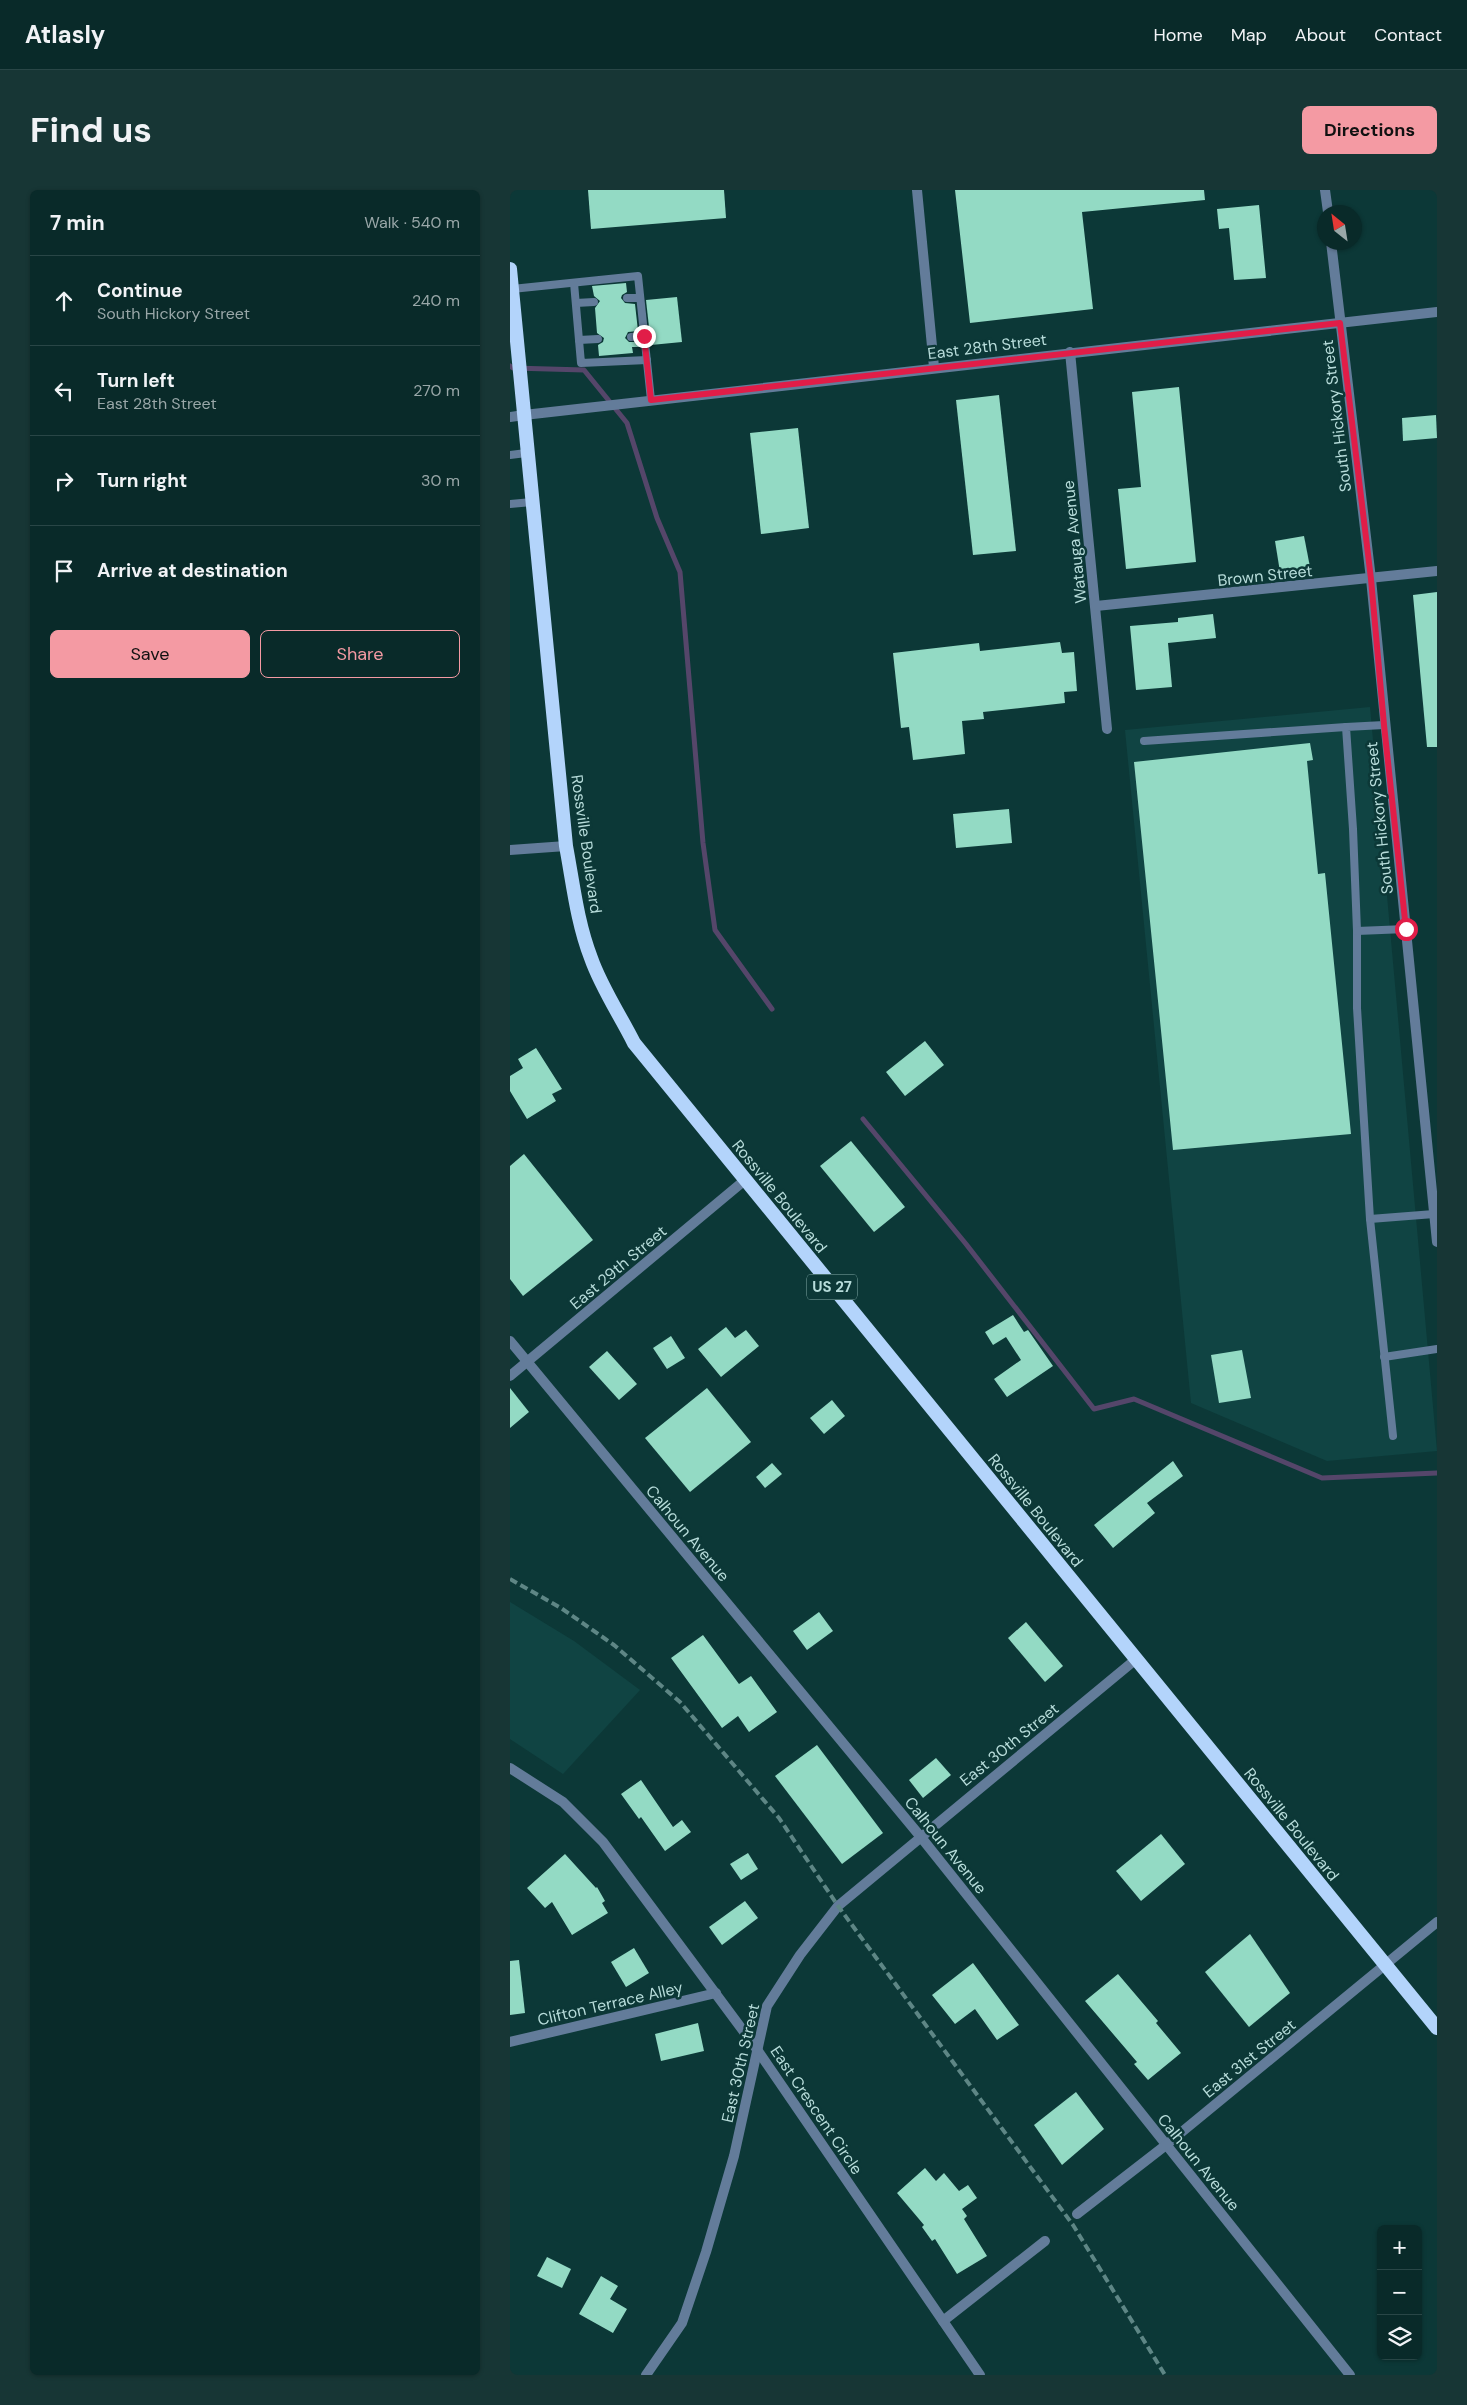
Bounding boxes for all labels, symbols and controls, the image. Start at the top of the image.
text: Atlasly [25,19,105,50]
text: Home [1153,23,1203,47]
text: Map [1231,23,1267,47]
text: About [1295,23,1346,47]
text: Contact [1374,23,1442,47]
button: Directions [1302,106,1437,154]
text: Find us [30,107,152,153]
north arrow [1317,205,1362,250]
text: 7 min [50,209,105,237]
text: Walk · 540 m [364,212,460,233]
text: Continue [97,278,183,303]
icon: ahead [50,287,78,315]
text: 240 m [412,290,460,311]
text: South Hickory Street [97,303,250,324]
route end [633,325,656,348]
street label: East 28th Street [926,329,1048,364]
street label: South Hickory Street [1317,339,1356,493]
text: Turn left [97,368,175,393]
icon: left [50,377,78,405]
text: 270 m [413,380,460,401]
text: East 28th Street [97,393,217,414]
icon: right [50,467,78,495]
text: Turn right [97,468,187,493]
text: 30 m [421,470,460,491]
street label: Watauga Avenue [1058,479,1091,605]
icon: arrive [50,557,78,585]
text: Arrive at destination [97,558,288,583]
street label: Brown Street [1216,560,1314,591]
button: Save [50,630,250,678]
button: Share [260,630,460,678]
street label: South Hickory Street [1361,741,1398,895]
street label: Rossville Boulevard [566,773,607,915]
route start [1395,918,1418,941]
street label: Rossville Boulevard [727,1135,832,1257]
street label: East 29th Street [566,1221,671,1314]
road number: US 27 [807,1274,857,1300]
street label: Rossville Boulevard [983,1449,1088,1571]
street label: Calhoun Avenue [641,1481,734,1586]
street label: East 30th Street [956,1698,1063,1791]
street label: Rossville Boulevard [1239,1763,1344,1885]
street label: Calhoun Avenue [900,1792,991,1898]
street label: Clifton Terrace Alley [535,1977,685,2030]
street label: East 30th Street [717,2002,764,2125]
street label: East 31st Street [1199,2014,1300,2102]
street label: East Crescent Circle [766,2042,867,2179]
street label: Calhoun Avenue [1153,2109,1244,2215]
map controls [1377,2225,1422,2360]
button: + [1377,2225,1422,2270]
button: − [1377,2270,1422,2315]
button: layers [1377,2315,1422,2360]

